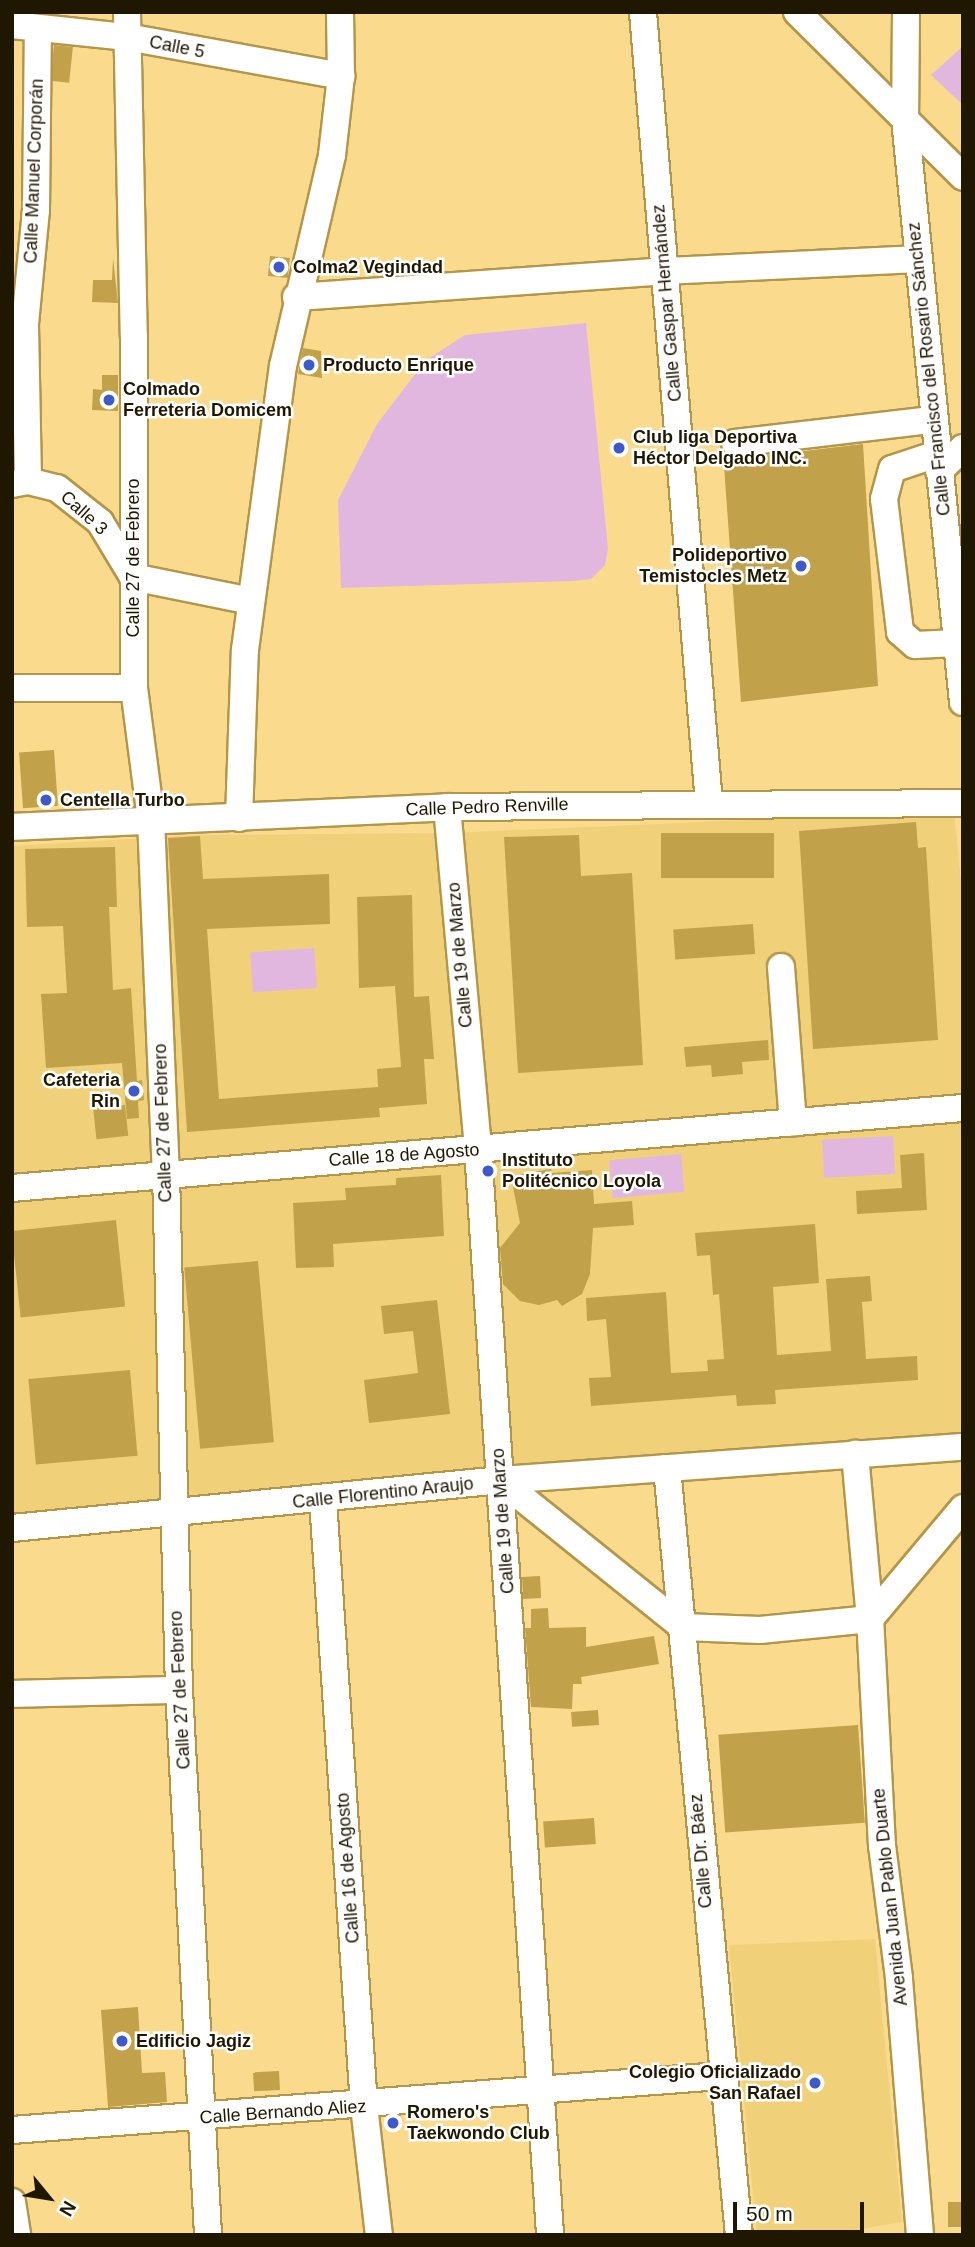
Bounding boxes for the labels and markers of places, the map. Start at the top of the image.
place label: Colma2 Vegindad [293,256,443,278]
marker: Colma2 Vegindad [271,259,287,275]
place label: Producto Enrique [323,354,474,376]
marker: Producto Enrique [301,357,317,373]
place label: Colmado Ferreteria Domicem [123,379,292,422]
marker: Colmado Ferreteria Domicem [101,392,117,408]
place label: Club liga Deportiva Héctor Delgado INC. [633,427,807,470]
marker: Club liga Deportiva Héctor Delgado INC. [611,440,627,456]
place label: Polideportivo Temistocles Metz [639,545,787,588]
marker: Polideportivo Temistocles Metz [793,558,809,574]
place label: Centella Turbo [60,789,185,811]
marker: Centella Turbo [38,792,54,808]
place label: Cafeteria Rin [43,1070,120,1112]
marker: Cafeteria Rin [126,1083,142,1099]
place label: Instituto Politécnico Loyola [502,1150,661,1192]
marker: Instituto Politécnico Loyola [480,1163,496,1179]
place label: Edificio Jagiz [136,2030,251,2052]
marker: Edificio Jagiz [114,2033,130,2049]
place label: Colegio Oficializado San Rafael [629,2062,801,2104]
marker: Colegio Oficializado San Rafael [807,2075,823,2091]
place label: Romero's Taekwondo Club [407,2102,550,2144]
marker: Romero's Taekwondo Club [385,2115,401,2131]

